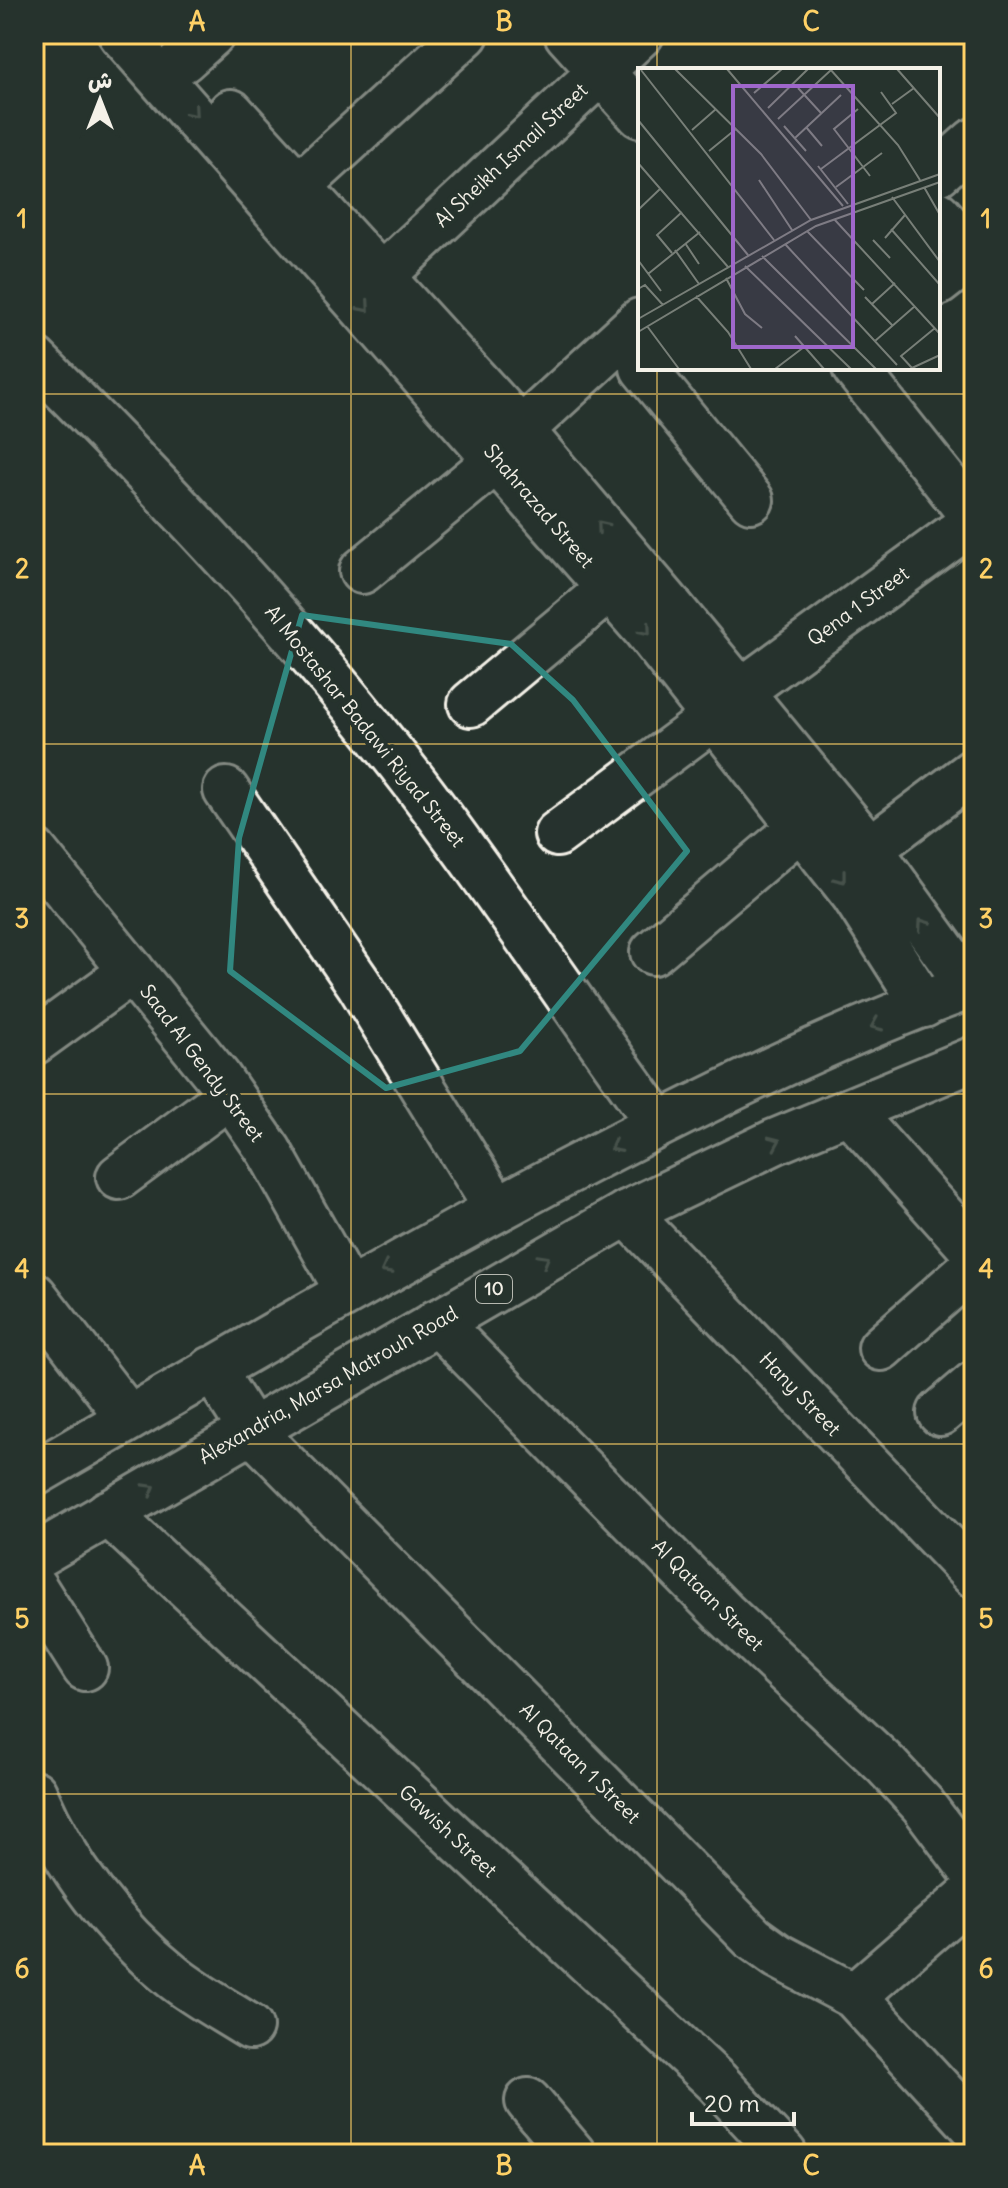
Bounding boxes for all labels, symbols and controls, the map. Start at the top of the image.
text: A [189,5,206,38]
text: B [495,5,513,38]
text: C [802,5,820,38]
north arrow [60,60,140,140]
text: ش [88,66,112,94]
inset map [638,68,940,370]
street label: Al Sheikh Ismail Street [429,77,593,232]
one-way arrow [183,103,197,118]
text: 1 [17,202,27,235]
text: 1 [981,202,991,235]
one-way arrow [355,298,370,313]
street label: Shahrazad Street [479,439,600,573]
one-way arrow [597,520,612,535]
text: 2 [15,552,29,585]
text: 2 [979,552,993,585]
street label: Qena 1 Street [802,560,914,651]
street label: Al Mostashar Badawi Riyad Street [260,600,471,852]
one-way arrow [636,620,651,635]
one-way arrow [831,870,845,884]
text: 3 [15,902,29,935]
text: 3 [979,902,993,935]
one-way arrow [918,919,933,933]
street label: Saad Al Gendy Street [135,979,270,1146]
one-way arrow [870,1015,884,1032]
one-way arrow [767,1135,781,1151]
one-way arrow [609,1137,624,1153]
text: 4 [14,1252,30,1285]
text: 4 [978,1252,994,1285]
one-way arrow [536,1255,550,1270]
one-way arrow [379,1260,394,1275]
road number: 10 [476,1275,512,1303]
street label: Alexandria, Marsa Matrouh Road [194,1300,462,1469]
street label: Hany Street [754,1347,847,1441]
one-way arrow [141,1483,156,1499]
street label: Al Qataan Street [647,1534,770,1656]
text: 5 [15,1602,30,1635]
text: 5 [979,1602,994,1635]
street label: Al Qataan 1 Street [515,1697,646,1828]
street label: Gawish Street [394,1779,503,1883]
text: 6 [14,1952,30,1985]
text: 6 [978,1952,994,1985]
scale bar [692,2076,794,2126]
text: 20 m [704,2088,760,2118]
text: A [189,2149,206,2182]
text: B [495,2149,513,2182]
text: C [802,2149,820,2182]

